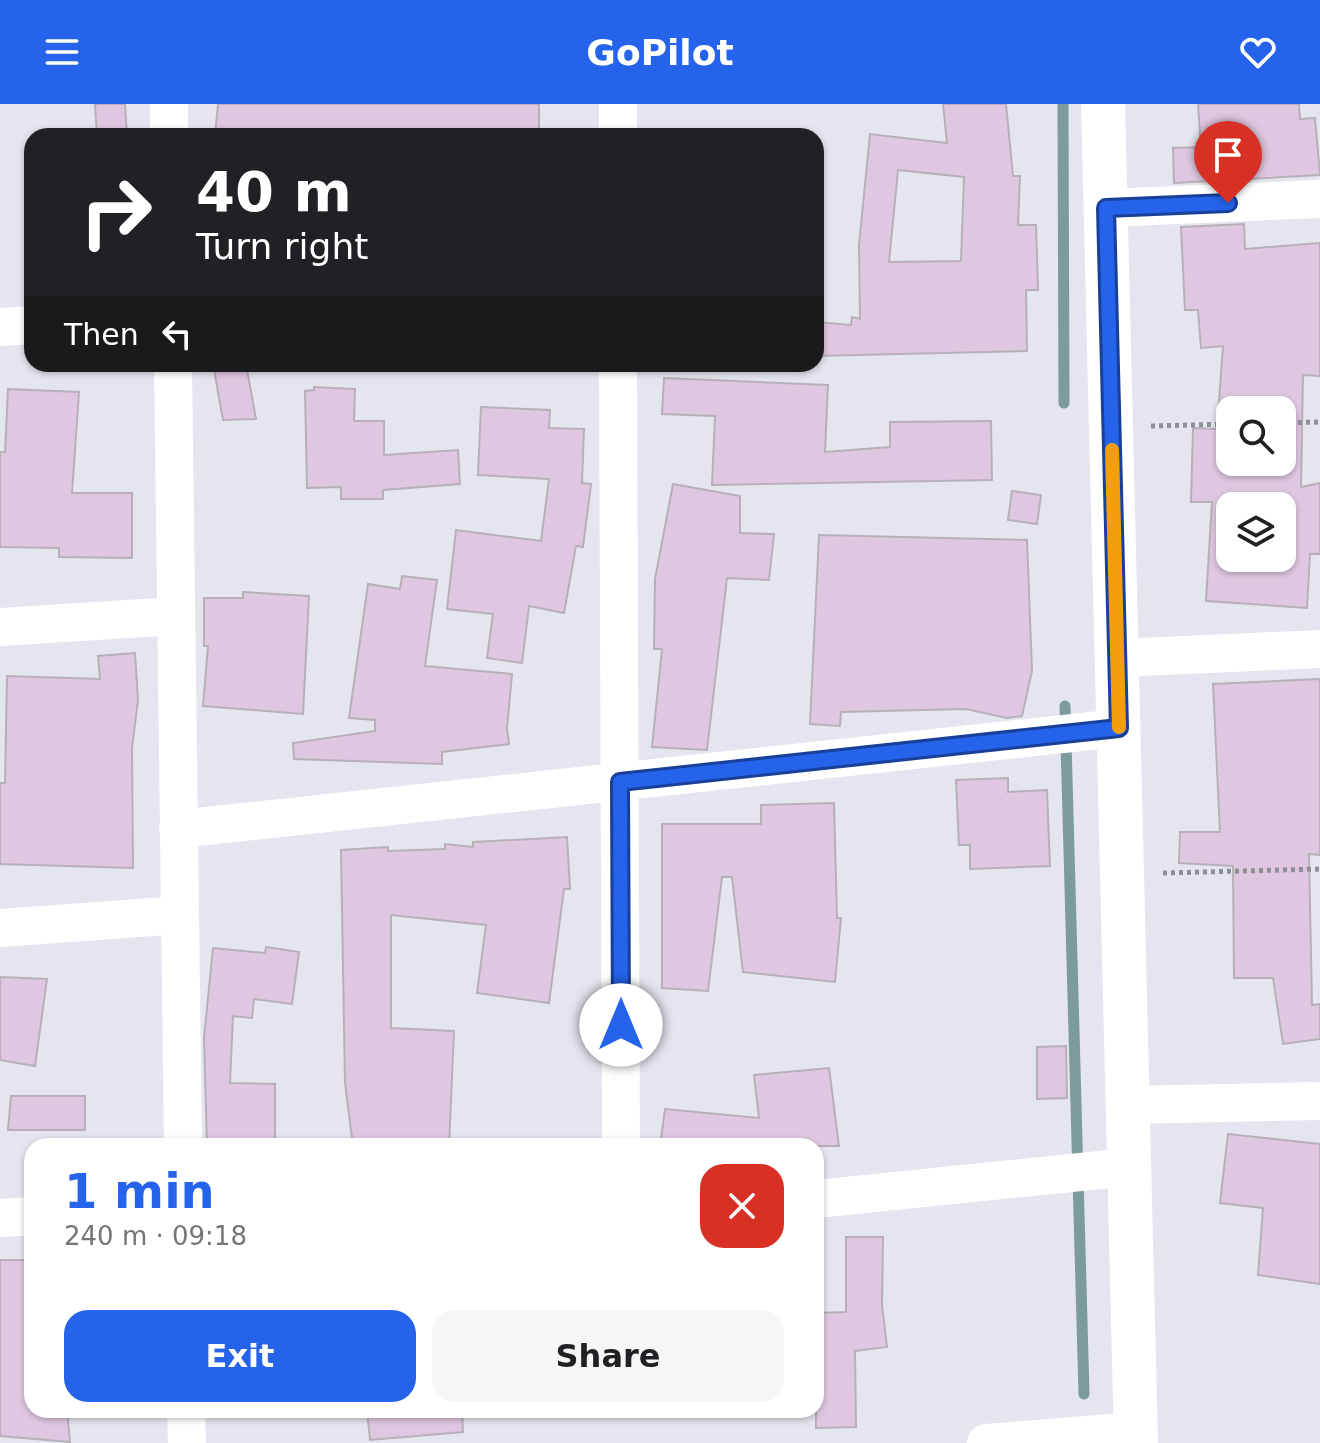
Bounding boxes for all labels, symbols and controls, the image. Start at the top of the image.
icon: menu [40,30,84,74]
icon: heart [1236,30,1280,74]
text: GoPilot [586,32,734,73]
pin [1194,121,1262,203]
icon: arrive [1206,133,1250,177]
text: 40 m [196,159,352,224]
icon: right [64,160,168,264]
text: Turn right [196,226,368,267]
icon: left [155,312,199,356]
text: Then [64,317,139,352]
map controls [1216,396,1296,572]
button: search [1216,396,1296,476]
button: layers [1216,492,1296,572]
position arrow [579,983,663,1067]
text: 1 min [64,1163,215,1219]
button: close [700,1164,784,1248]
text: 240 m · 09:18 [64,1221,247,1251]
button: Exit [64,1310,416,1402]
button: Share [432,1310,784,1402]

